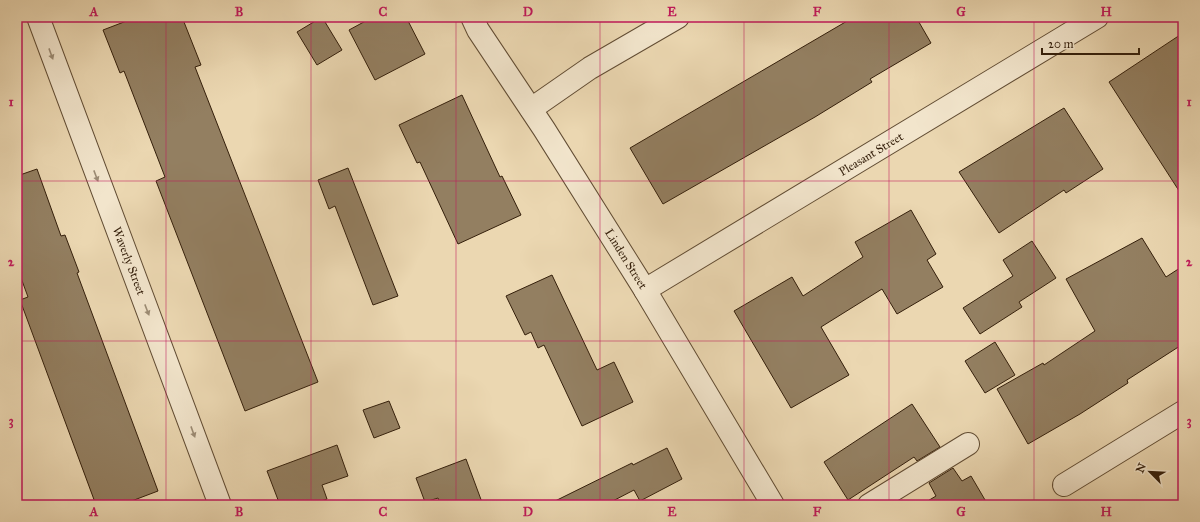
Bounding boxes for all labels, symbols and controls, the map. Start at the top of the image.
text: A [89,4,99,20]
text: B [235,4,244,20]
text: C [379,4,388,20]
text: D [523,4,533,20]
text: E [667,4,677,20]
text: F [813,4,822,20]
text: G [956,4,966,20]
text: H [1100,4,1112,20]
scale bar [1042,30,1139,56]
text: 20 m [1048,37,1074,51]
one-way arrow [49,48,55,60]
text: 1 [8,94,14,110]
text: 1 [1186,94,1192,110]
street label: Pleasant Street [836,129,906,179]
one-way arrow [94,170,100,182]
street label: Waverly Street [110,225,149,298]
street label: Linden Street [602,226,650,292]
text: 2 [8,254,15,270]
text: 2 [1186,254,1193,270]
one-way arrow [145,305,151,317]
text: 3 [8,413,14,429]
text: 3 [1186,413,1192,429]
one-way arrow [190,426,196,438]
north arrow [1130,452,1170,492]
text: N [1133,461,1149,475]
text: A [89,504,99,520]
text: B [235,504,244,520]
text: C [379,504,388,520]
text: D [523,504,533,520]
text: E [667,504,677,520]
text: F [813,504,822,520]
text: G [956,504,966,520]
text: H [1100,504,1112,520]

